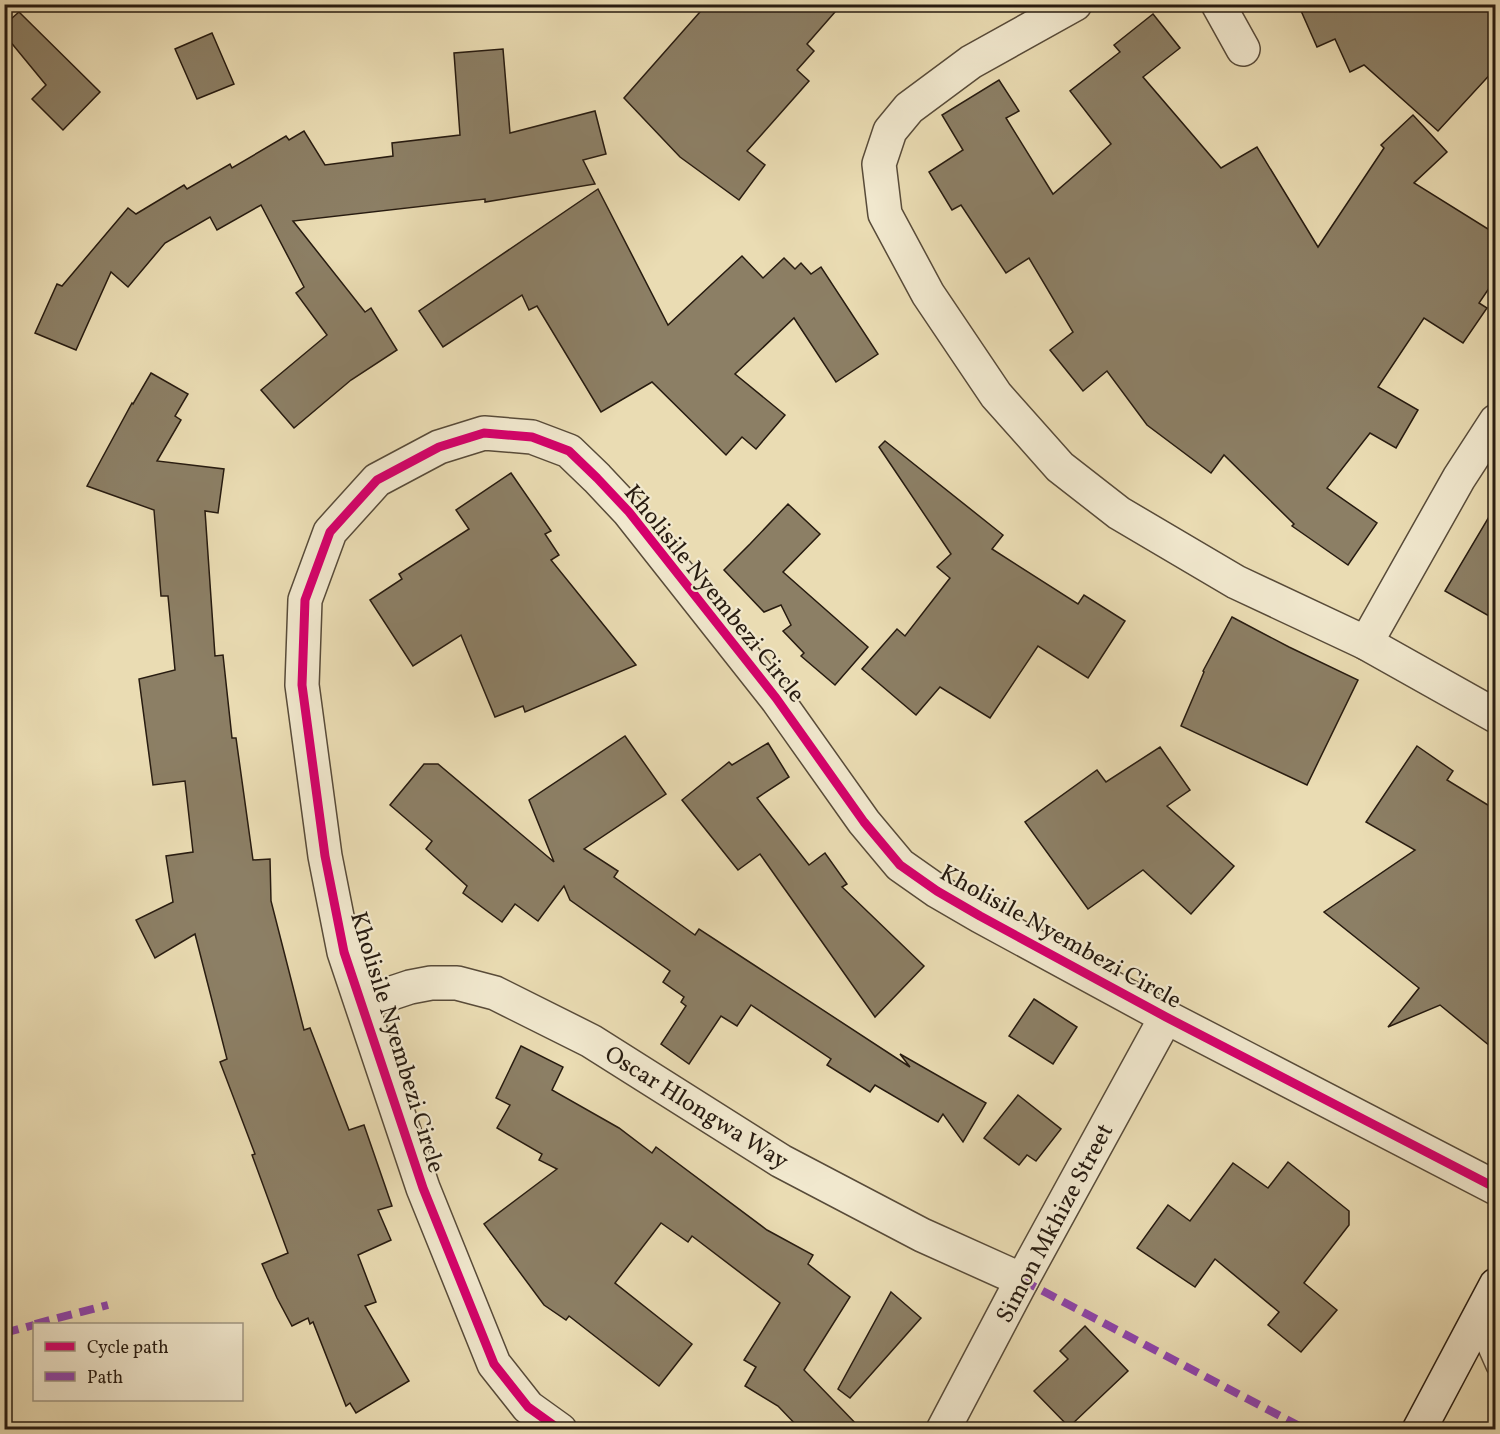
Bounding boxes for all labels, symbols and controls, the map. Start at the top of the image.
street label: Kholisile Nyembezi Circle [615,478,812,711]
street label: Kholisile Nyembezi Circle [933,857,1187,1018]
street label: Kholisile Nyembezi Circle [340,908,452,1177]
street label: Oscar Hlongwa Way [597,1038,795,1179]
street label: Simon Mkhize Street [989,1118,1123,1330]
legend [33,1323,243,1401]
text: Cycle path [87,1336,169,1361]
text: Path [87,1366,123,1391]

